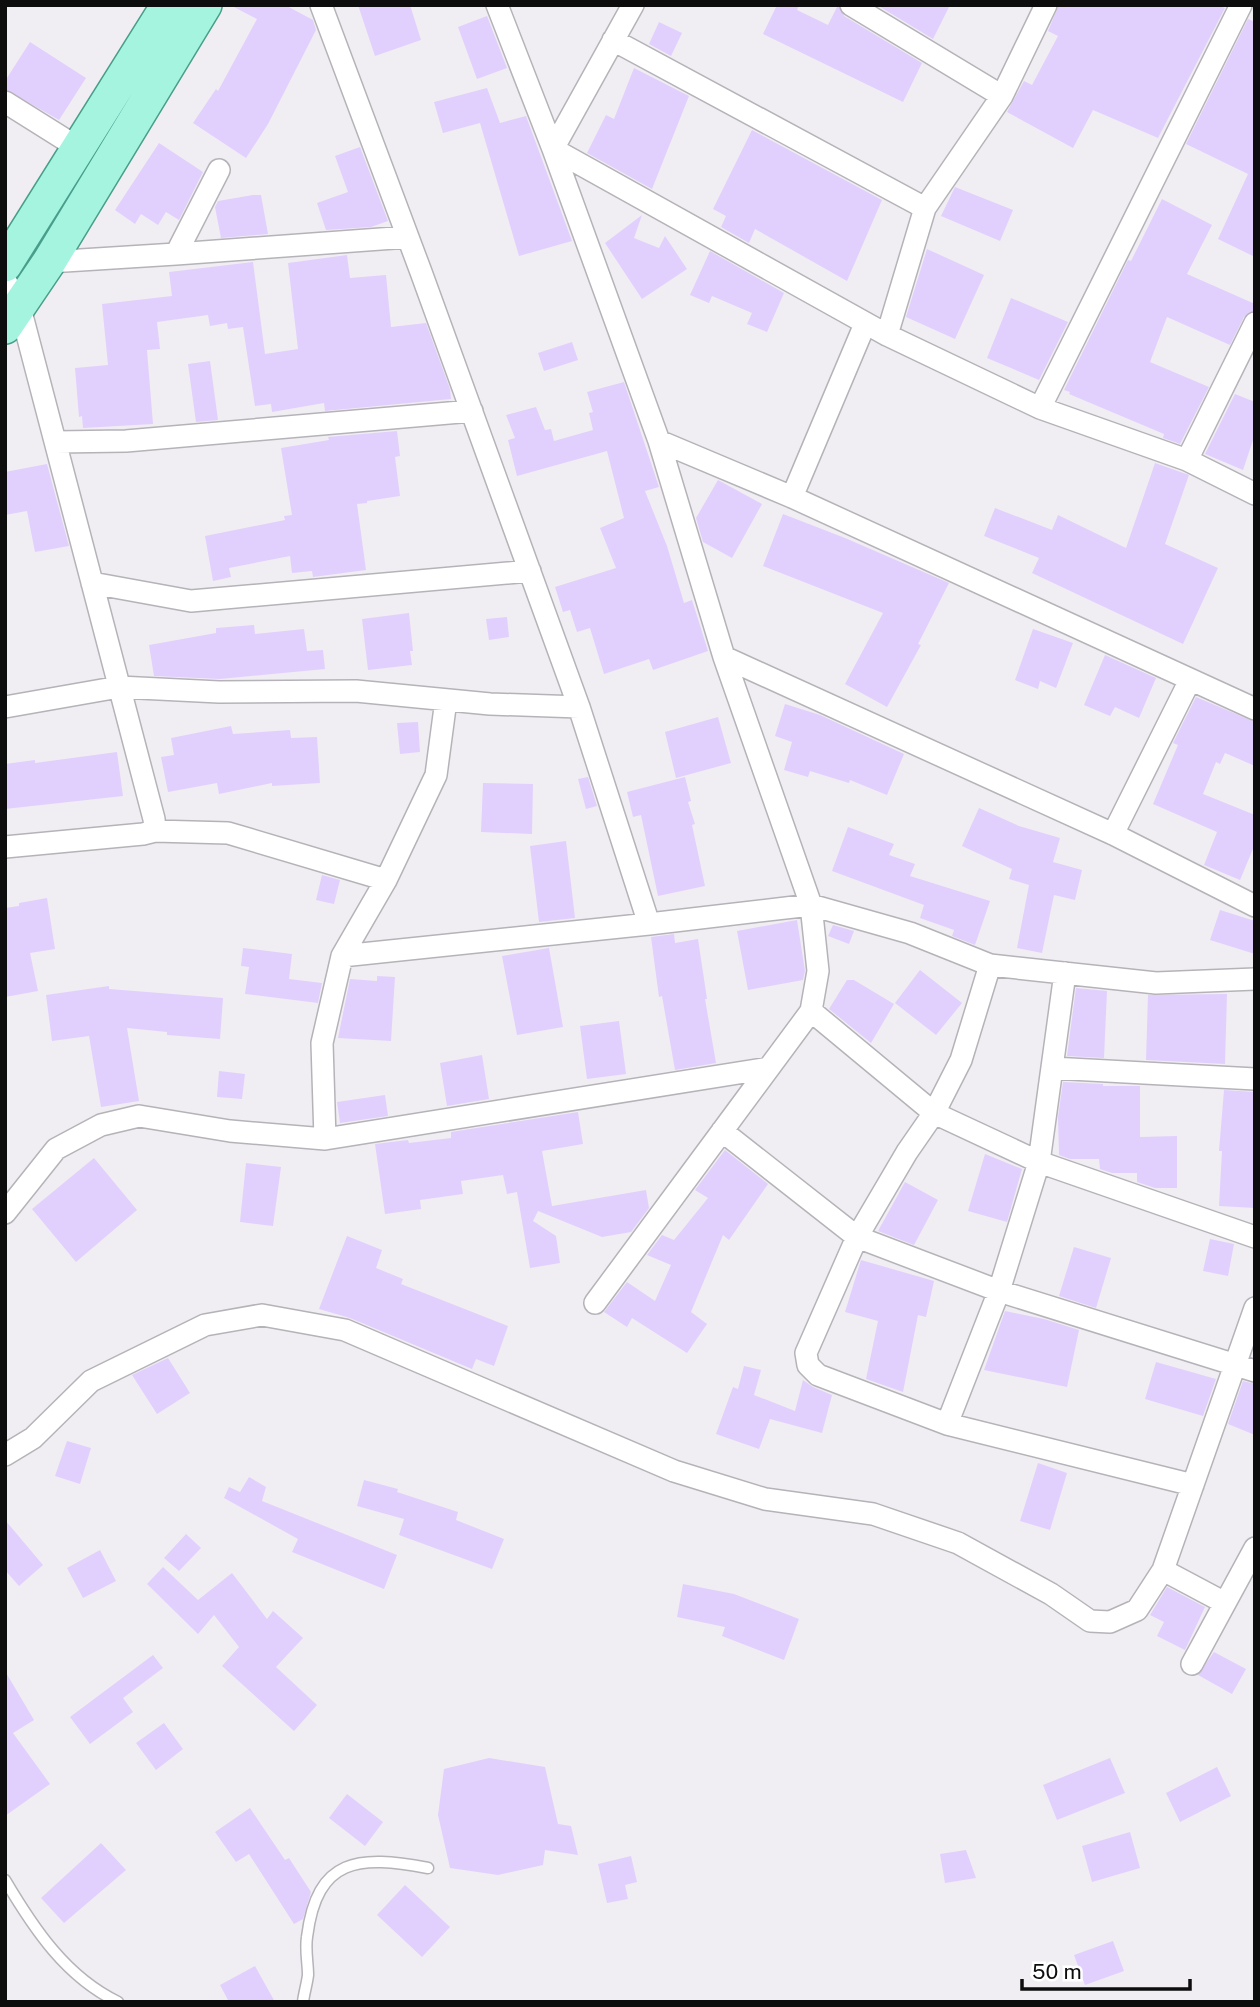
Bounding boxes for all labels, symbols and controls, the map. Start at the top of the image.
scale bar [1022,1948,1190,1992]
text: 50 m [1032,1959,1082,1984]

